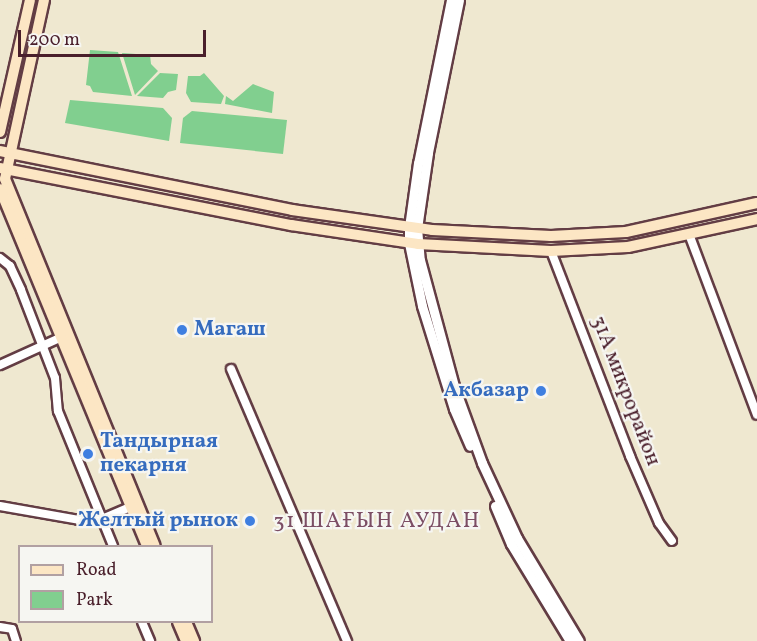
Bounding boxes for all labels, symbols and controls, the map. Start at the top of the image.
scale bar [21,18,208,56]
text: 200 m [29,28,80,53]
street label: 31А микрорайон [585,312,665,470]
place label: Магаш [194,317,266,343]
marker: Магаш [175,323,189,337]
place label: Акбазар [444,378,529,404]
marker: Акбазар [534,384,548,398]
place label: Тандырная пекарня [100,429,218,479]
marker: Тандырная пекарня [81,447,95,461]
place label: Желтый рынок [78,508,238,534]
district label: 31 ШАҒЫН АУДАН [273,509,481,535]
marker: Желтый рынок [243,514,257,528]
legend [18,545,213,623]
text: Road [76,558,117,583]
text: Park [76,588,113,613]

